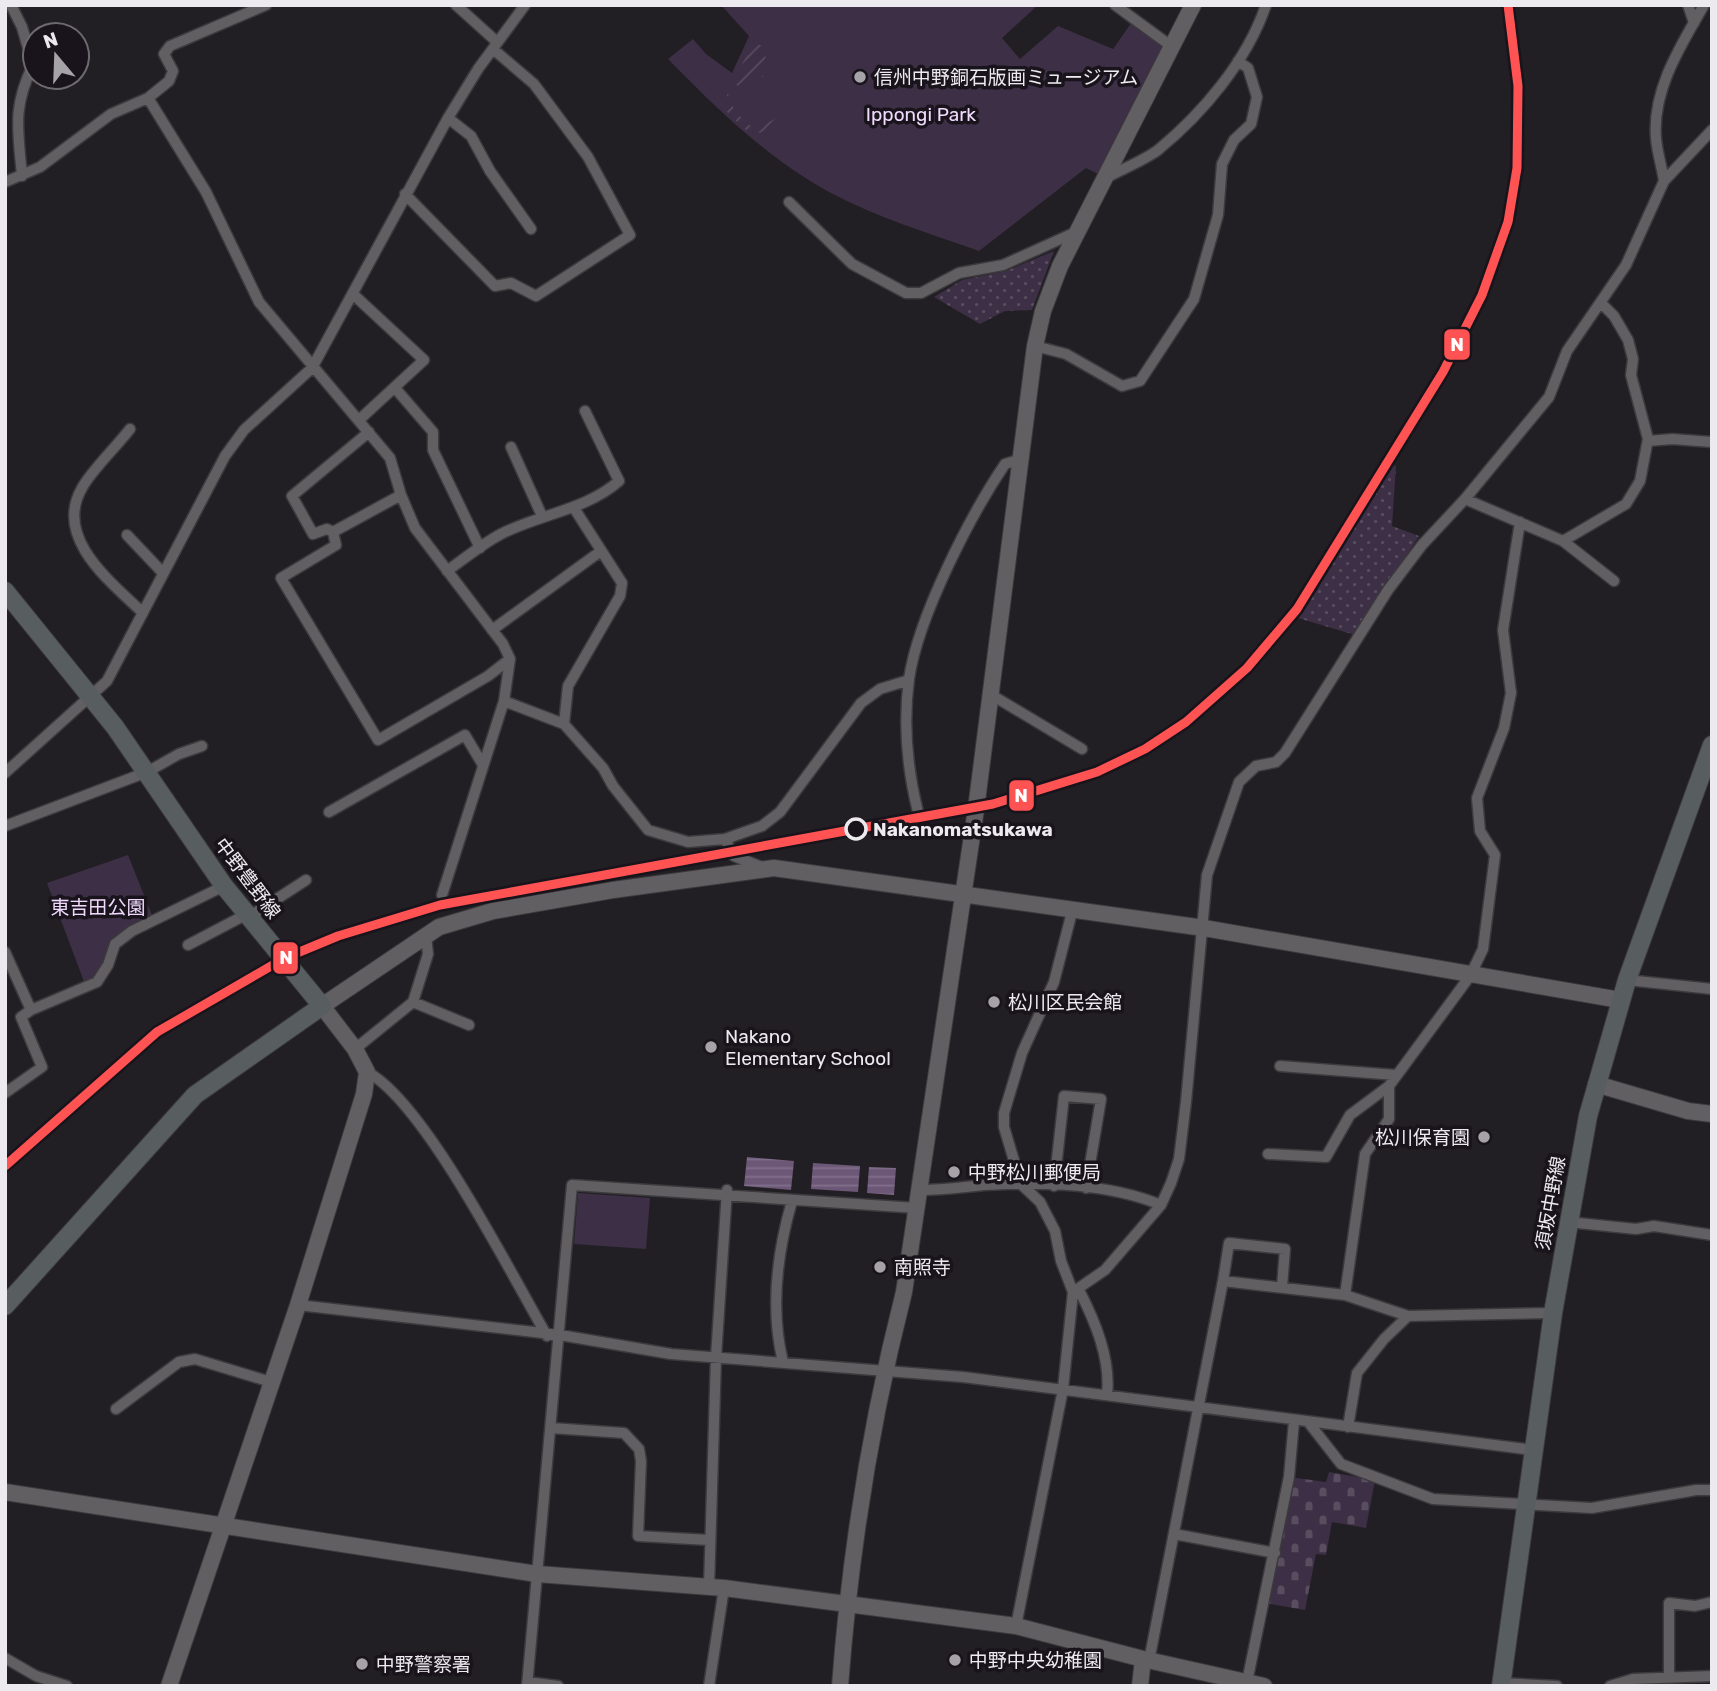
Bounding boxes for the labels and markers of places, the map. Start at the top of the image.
place label: 信州中野銅石版画ミュージアム [874,66,1138,89]
marker: 信州中野銅石版画ミュージアム [852,69,868,85]
marker: Nakanomatsukawa [845,818,867,840]
place label: Nakanomatsukawa [873,818,1053,841]
place label: 松川区民会館 [1008,991,1122,1014]
marker: 松川区民会館 [986,994,1002,1010]
place label: Nakano Elementary School [725,1025,891,1070]
marker: Nakano Elementary School [703,1039,719,1055]
place label: 松川保育園 [1375,1126,1470,1149]
marker: 松川保育園 [1476,1129,1492,1145]
place label: 中野松川郵便局 [968,1161,1101,1184]
marker: 中野松川郵便局 [946,1164,962,1180]
place label: 南照寺 [894,1256,951,1279]
marker: 南照寺 [872,1259,888,1275]
place label: 中野中央幼稚園 [969,1649,1102,1672]
marker: 中野中央幼稚園 [947,1652,963,1668]
place label: 中野警察署 [376,1653,471,1676]
marker: 中野警察署 [354,1656,370,1672]

